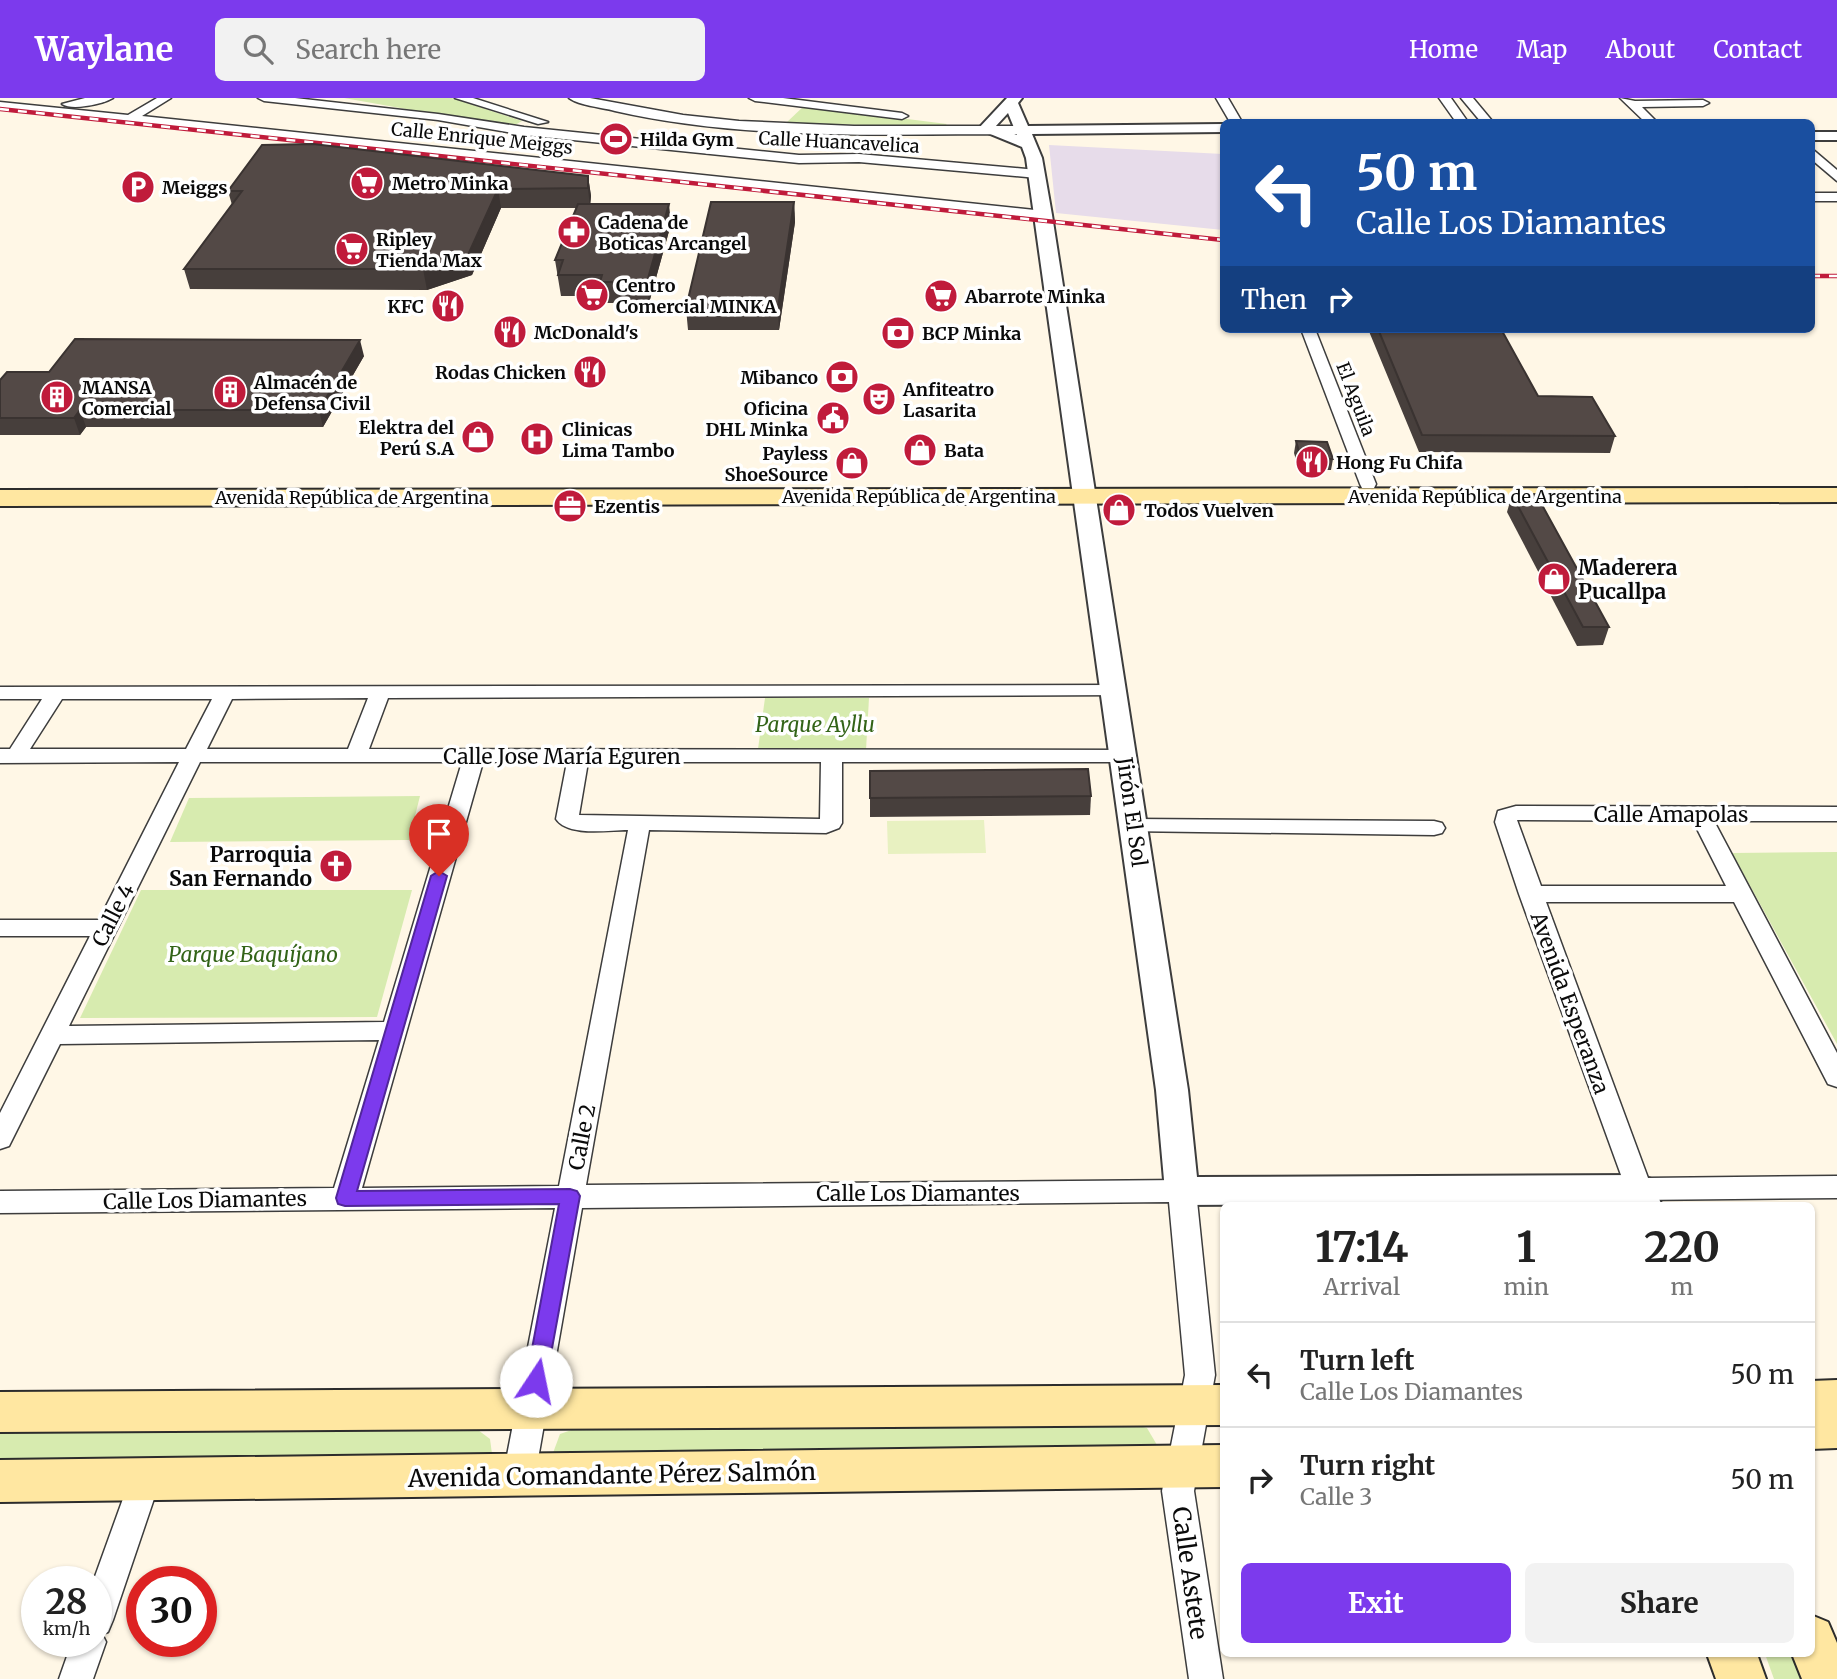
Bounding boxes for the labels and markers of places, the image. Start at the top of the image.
sports icon: Hilda Gym [597,120,635,158]
place label: Hilda Gym [640,128,734,151]
supermarket icon: Metro Minka [348,164,386,202]
parking icon: Meiggs [119,168,157,206]
place label: Metro Minka [392,172,509,195]
place label: Meiggs [162,176,228,199]
place label: Cadena de Boticas Arcangel [598,211,747,255]
pharmacy icon: Cadena de Boticas Arcangel [555,213,593,251]
place label: Ripley Tienda Max [376,228,482,272]
supermarket icon: Ripley Tienda Max [333,230,371,268]
place label: Centro Comercial MINKA [616,274,777,318]
supermarket icon: Centro Comercial MINKA [573,276,611,314]
supermarket icon: Abarrote Minka [922,277,960,315]
place label: Abarrote Minka [964,285,1105,308]
restaurant icon: KFC [429,287,467,325]
place label: KFC [387,295,424,318]
restaurant icon: McDonald's [491,313,529,351]
bank icon: BCP Minka [879,314,917,352]
place label: McDonald's [534,321,638,344]
place label: BCP Minka [922,322,1021,345]
restaurant icon: Rodas Chicken [571,353,609,391]
bank icon: Mibanco [823,358,861,396]
place label: Rodas Chicken [435,361,566,384]
place label: Mibanco [741,366,818,389]
place label: Almacén de Defensa Civil [253,371,371,415]
building icon: Almacén de Defensa Civil [211,373,249,411]
place label: MANSA Comercial [82,376,172,420]
building icon: MANSA Comercial [38,378,76,416]
place label: Anfiteatro Lasarita [902,378,994,422]
theatre icon: Anfiteatro Lasarita [860,380,898,418]
place label: Oficina DHL Minka [706,397,808,441]
public building icon: Oficina DHL Minka [814,399,852,437]
place label: Elektra del Perú S.A [359,416,454,460]
shop icon: Elektra del Perú S.A [459,418,497,456]
place label: Clinicas Lima Tambo [562,418,675,462]
hospital icon: Clinicas Lima Tambo [518,420,556,458]
shop icon: Bata [901,431,939,469]
place label: Bata [944,439,984,462]
place label: Payless ShoeSource [724,442,828,486]
restaurant icon: Hong Fu Chifa [1293,443,1331,481]
shop icon: Payless ShoeSource [833,444,871,482]
place label: Hong Fu Chifa [1336,451,1463,474]
office icon: Ezentis [551,487,589,525]
shop icon: Todos Vuelven [1100,491,1138,529]
place label: Ezentis [594,495,660,518]
place label: Todos Vuelven [1144,499,1274,522]
place label: Maderera Pucallpa [1578,554,1678,605]
shop icon: Maderera Pucallpa [1535,560,1573,598]
pin [409,804,469,876]
place label: Parroquia San Fernando [169,841,312,892]
church icon: Parroquia San Fernando [317,847,355,885]

